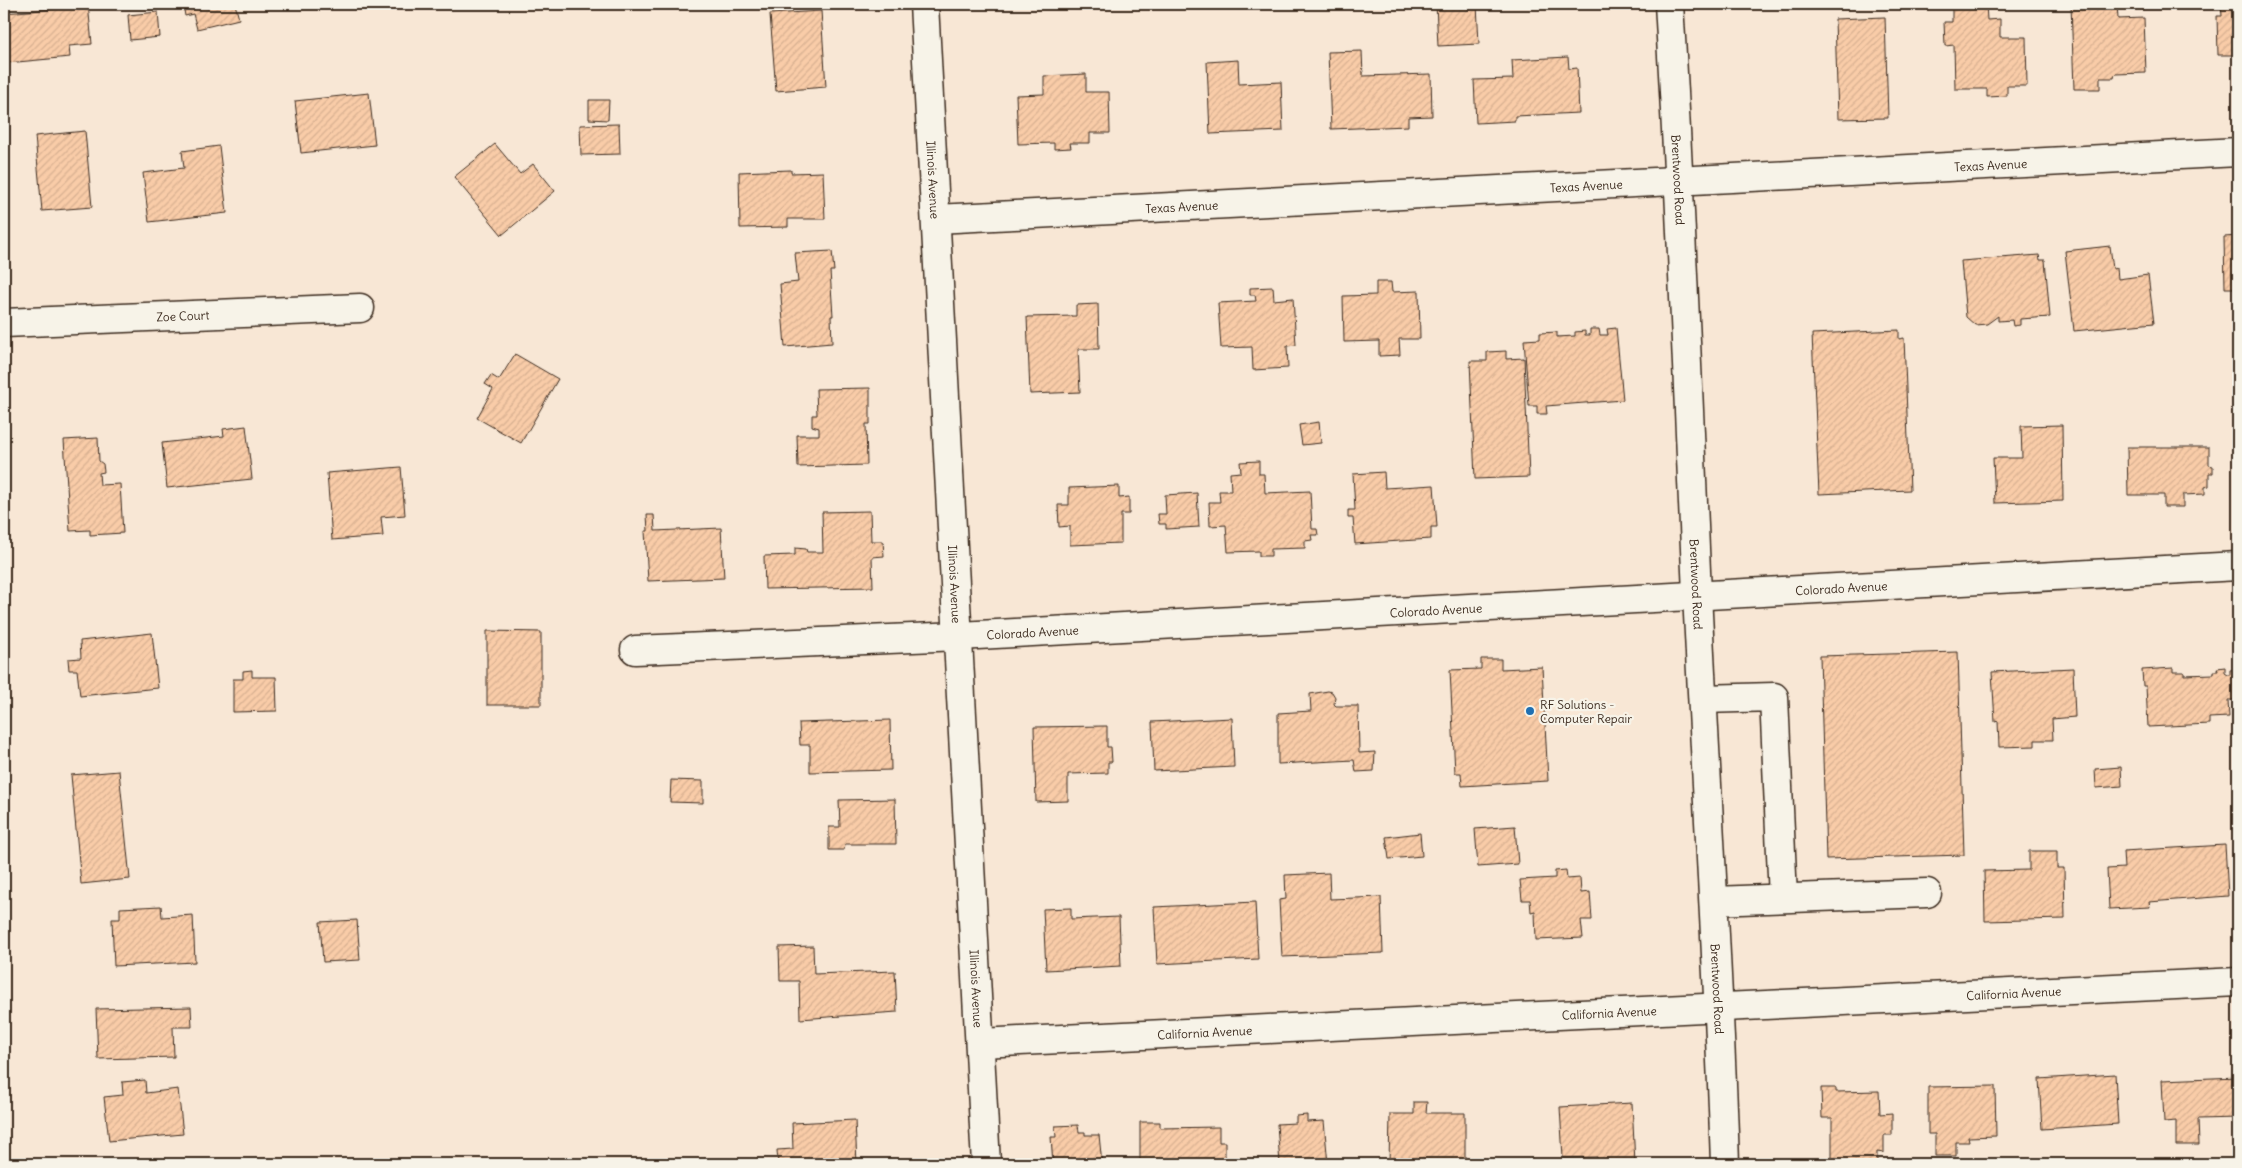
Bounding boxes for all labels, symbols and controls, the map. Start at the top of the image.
street label: Brentwood Road [1669,134,1688,225]
street label: Illinois Avenue [924,140,943,219]
street label: Texas Avenue [1954,155,2027,174]
street label: Texas Avenue [1549,176,1623,195]
street label: Texas Avenue [1145,197,1219,216]
street label: Zoe Court [156,307,210,324]
street label: Brentwood Road [1687,539,1706,630]
street label: Illinois Avenue [945,545,965,624]
street label: Colorado Avenue [1795,578,1888,598]
street label: Colorado Avenue [1389,600,1483,620]
street label: Colorado Avenue [986,622,1079,642]
place label: RF Solutions - Computer Repair [1540,697,1632,726]
marker: RF Solutions - Computer Repair [1524,705,1536,717]
street label: Brentwood Road [1708,943,1727,1034]
street label: Illinois Avenue [967,949,986,1028]
street label: California Avenue [1966,983,2062,1003]
street label: California Avenue [1561,1003,1657,1022]
street label: California Avenue [1157,1022,1253,1042]

